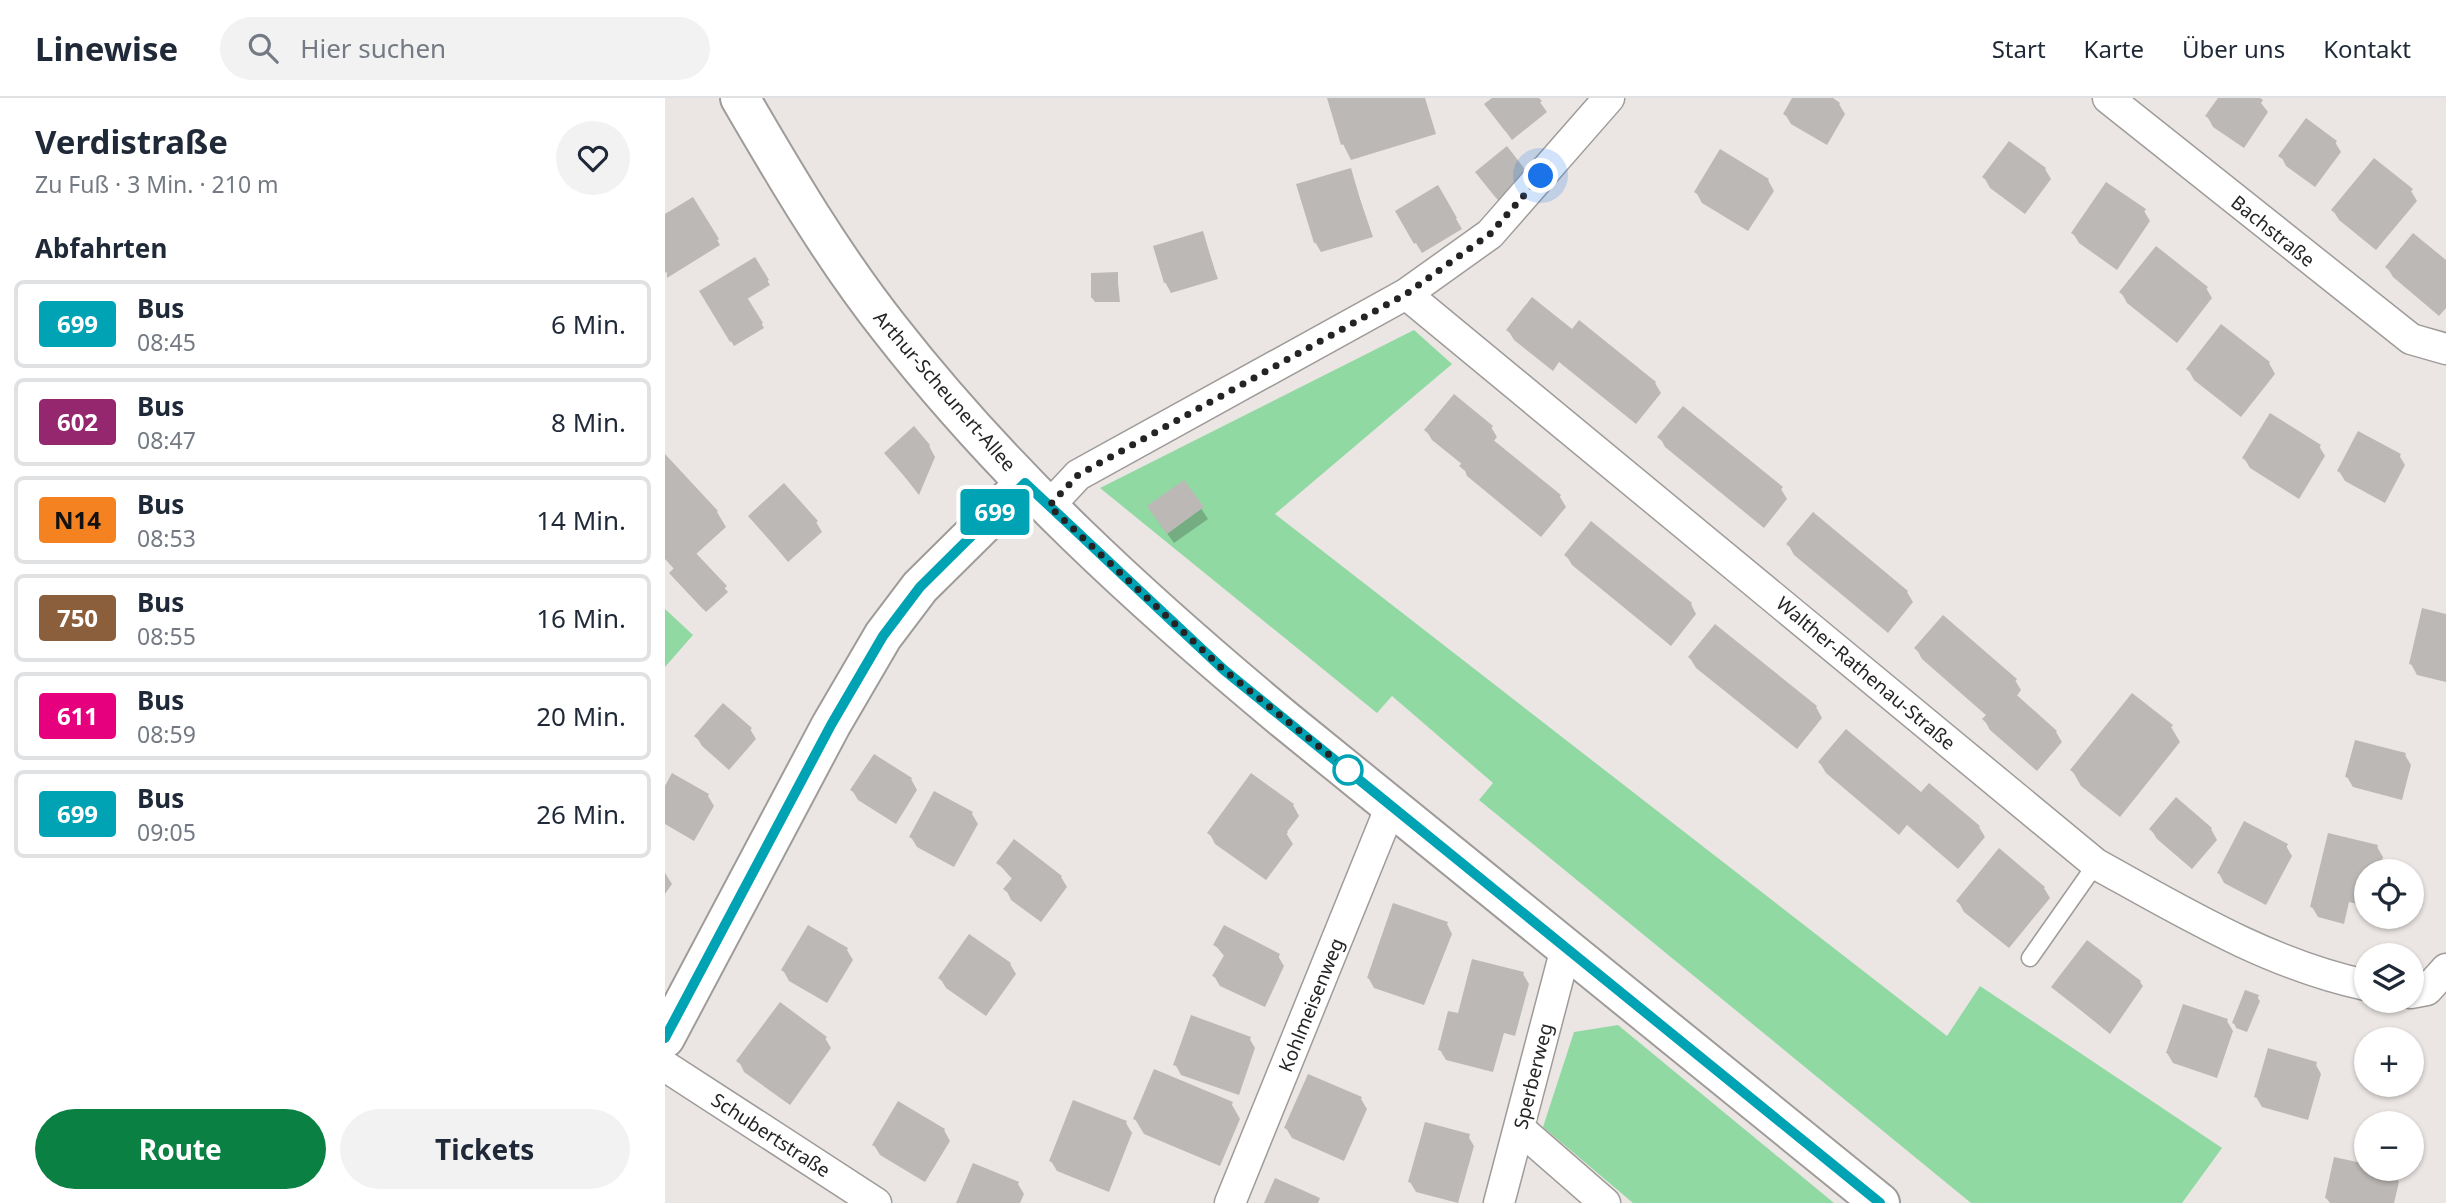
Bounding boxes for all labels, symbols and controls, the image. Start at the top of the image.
search box [220,17,710,80]
text: Linewise [35,26,178,71]
icon: search [244,29,282,67]
text: Hier suchen [300,30,446,66]
text: Start [1992,32,2046,65]
text: Karte [2084,32,2144,65]
text: Über uns [2182,32,2285,65]
text: Kontakt [2323,32,2411,65]
text: Verdistraße [35,119,228,164]
button: heart [556,121,630,195]
your location [1523,158,1558,193]
text: Zu Fuß · 3 Min. · 210 m [35,168,279,200]
street label: Bachstraße [2226,189,2320,273]
text: Abfahrten [35,230,167,266]
text: Bus [137,290,184,326]
street label: Arthur-Scheunert-Allee [868,305,1022,477]
text: 6 Min. [551,306,626,342]
text: 699 [57,307,98,340]
text: 08:45 [137,326,196,358]
text: Bus [137,388,184,424]
text: 8 Min. [551,404,626,440]
text: 602 [57,405,98,438]
text: 08:47 [137,424,196,456]
text: Bus [137,486,184,522]
line badge: 699 [955,489,1035,535]
text: 699 [974,495,1016,528]
text: 14 Min. [536,502,626,538]
text: N14 [54,503,101,536]
text: 08:53 [137,522,196,554]
text: Bus [137,584,184,620]
street label: Walther-Rathenau-Straße [1771,590,1961,756]
text: 16 Min. [536,600,626,636]
text: 750 [57,601,98,634]
text: 08:55 [137,620,196,652]
text: Bus [137,682,184,718]
text: 20 Min. [536,698,626,734]
text: 611 [57,699,98,732]
text: 08:59 [137,718,196,750]
unlabelled marker [1333,755,1363,785]
text: Bus [137,780,184,816]
text: 26 Min. [536,796,626,832]
text: 699 [57,797,98,830]
text: 09:05 [137,816,196,848]
map controls [2354,859,2424,1181]
button: locate [2354,859,2424,929]
street label: Kohlmeisenweg [1272,934,1350,1076]
button: layers [2354,943,2424,1013]
street label: Sperberweg [1507,1020,1559,1132]
button: + [2354,1027,2424,1097]
street label: Schubertstraße [706,1087,836,1183]
button: Route [35,1109,326,1189]
button: Tickets [340,1109,630,1189]
button: − [2354,1111,2424,1181]

